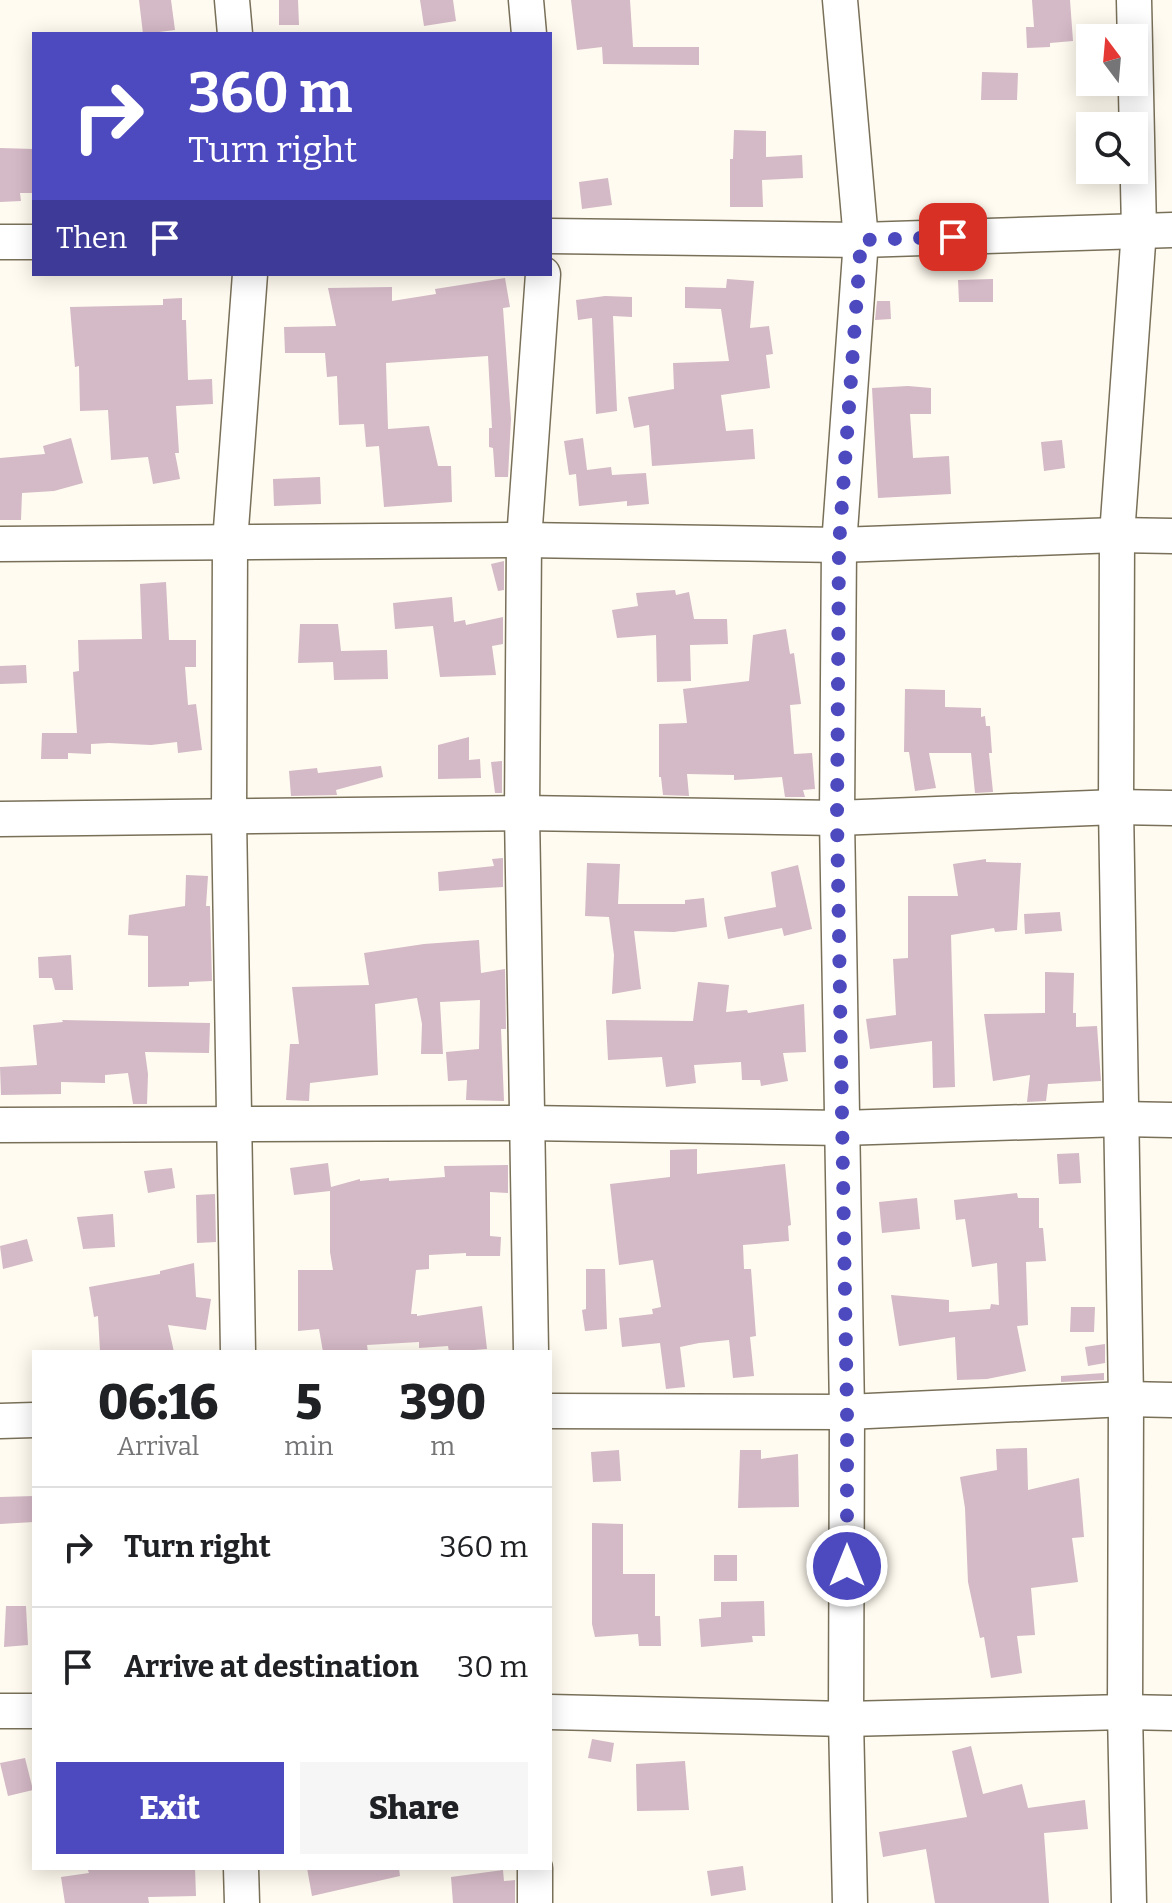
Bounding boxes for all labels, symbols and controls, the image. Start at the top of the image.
north arrow [1076,24,1148,96]
map controls [1076,24,1148,184]
text: 360 m [188,60,352,127]
icon: right [56,64,160,168]
button: search [1076,112,1148,184]
text: Turn right [188,128,357,172]
pin [919,203,987,271]
icon: arrive [931,215,975,259]
icon: arrive [143,216,187,260]
text: Then [56,220,127,256]
text: 06:16 [98,1374,218,1432]
text: 5 [296,1374,322,1432]
text: 390 [399,1374,486,1432]
text: Arrival [117,1431,199,1462]
text: min [284,1431,333,1462]
text: m [430,1431,455,1462]
position arrow [805,1524,889,1608]
icon: right [56,1525,100,1569]
text: Turn right [124,1529,271,1565]
text: 360 m [439,1529,528,1565]
icon: arrive [56,1645,100,1689]
text: Arrive at destination [124,1649,419,1685]
text: 30 m [457,1649,528,1685]
button: Exit [56,1762,284,1854]
button: Share [300,1762,528,1854]

